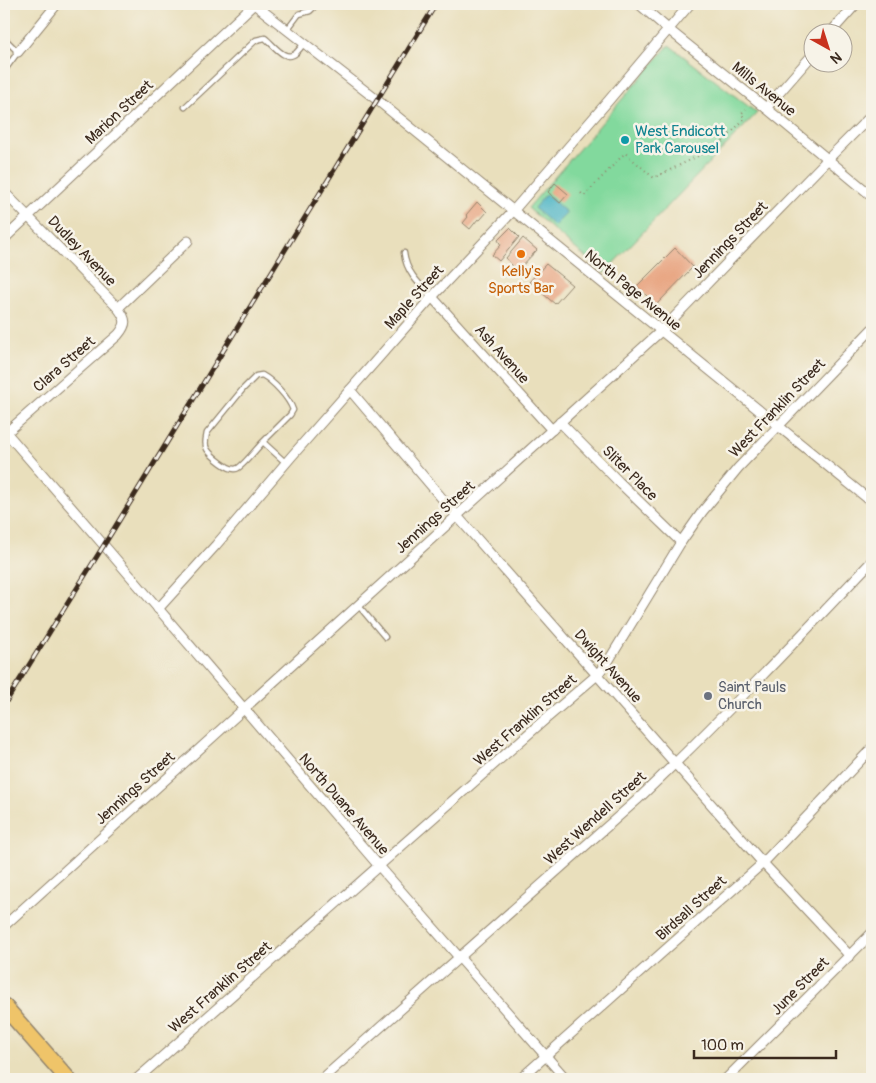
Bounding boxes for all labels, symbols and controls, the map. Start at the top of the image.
north arrow [804,22,854,72]
text: N [827,48,845,67]
street label: Mills Avenue [728,58,800,121]
street label: Marion Street [81,75,158,149]
place label: West Endicott Park Carousel [635,122,726,158]
marker: West Endicott Park Carousel [619,134,631,146]
street label: Jennings Street [689,197,773,283]
street label: Dudley Avenue [43,212,120,291]
street label: North Page Avenue [581,246,685,336]
marker: Kelly's Sports Bar [515,248,527,260]
street label: Maple Street [381,261,449,333]
place label: Kelly's Sports Bar [488,262,555,298]
street label: Ash Avenue [470,321,533,388]
street label: Clara Street [29,332,100,397]
street label: West Franklin Street [725,354,830,462]
street label: Sliter Place [598,442,662,506]
street label: Jennings Street [392,476,480,558]
street label: Dwight Avenue [570,626,646,707]
street label: West Franklin Street [470,670,581,770]
place label: Saint Pauls Church [718,678,786,714]
marker: Saint Pauls Church [702,690,714,702]
street label: Jennings Street [92,747,180,829]
street label: North Duane Avenue [294,750,393,859]
street label: West Wendell Street [540,767,651,869]
street label: Birdsall Street [652,871,731,945]
street label: West Franklin Street [165,937,276,1037]
street label: June Street [767,953,834,1019]
scale bar [694,1028,836,1060]
text: 100 m [701,1036,744,1055]

